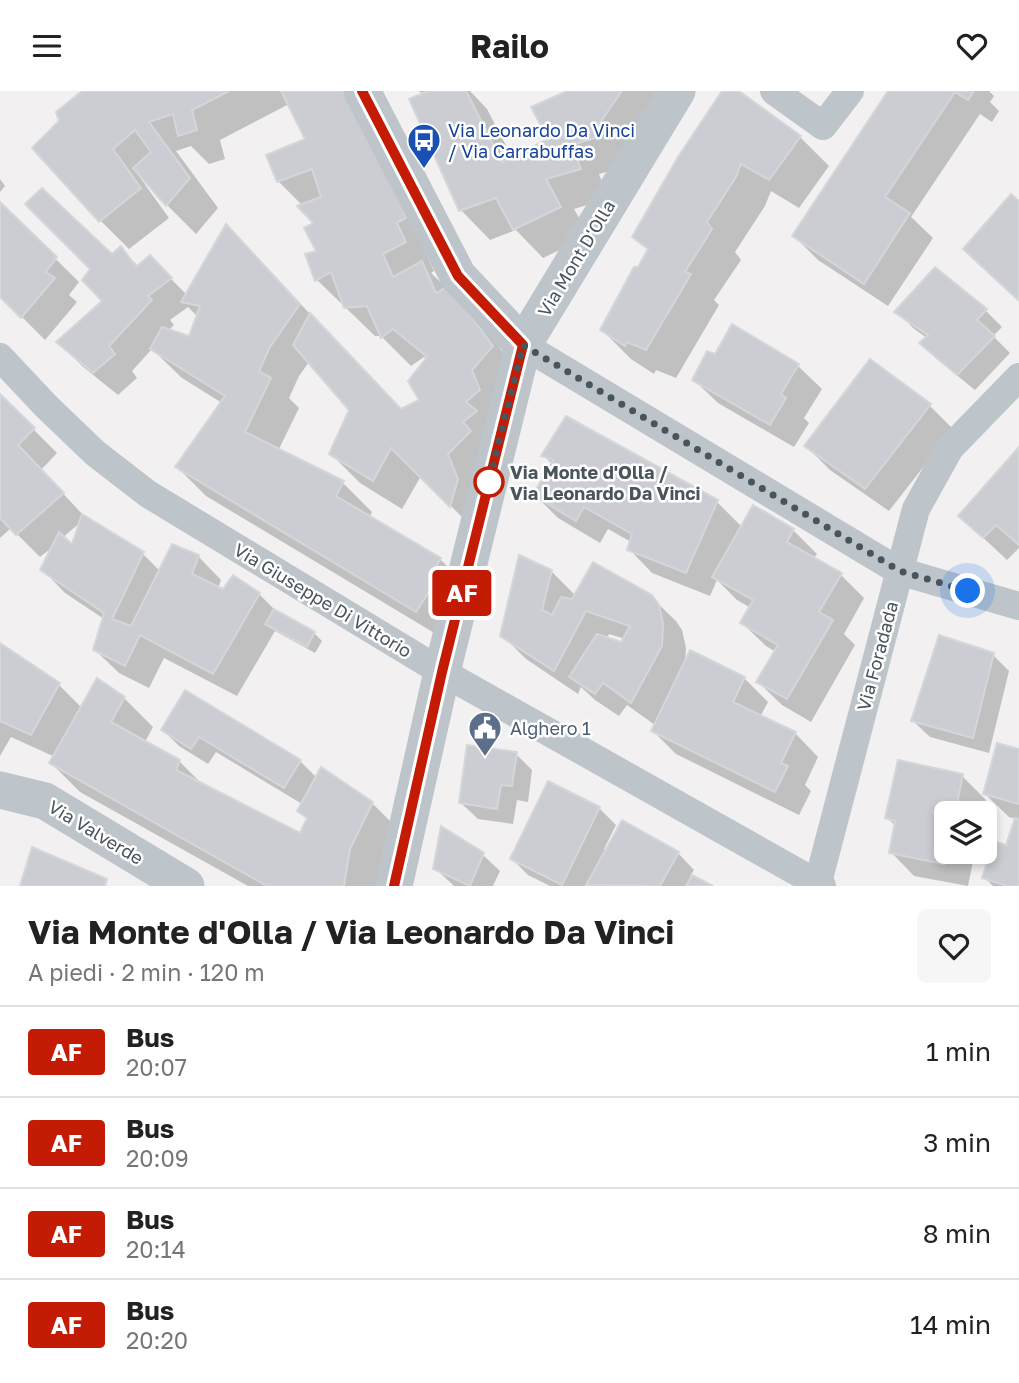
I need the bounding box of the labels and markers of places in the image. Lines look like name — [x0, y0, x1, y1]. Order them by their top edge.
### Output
place label: Via Leonardo Da Vinci / Via Carrabuffas — [448, 119, 635, 162]
bus stop icon: Via Leonardo Da Vinci / Via Carrabuffas — [405, 121, 443, 170]
place label: Via Monte d'Olla / Via Leonardo Da Vinci — [510, 461, 701, 504]
marker: Via Monte d'Olla / Via Leonardo Da Vinci — [474, 467, 504, 497]
public building icon: Alghero 1 — [466, 709, 504, 758]
place label: Alghero 1 — [510, 717, 591, 739]

